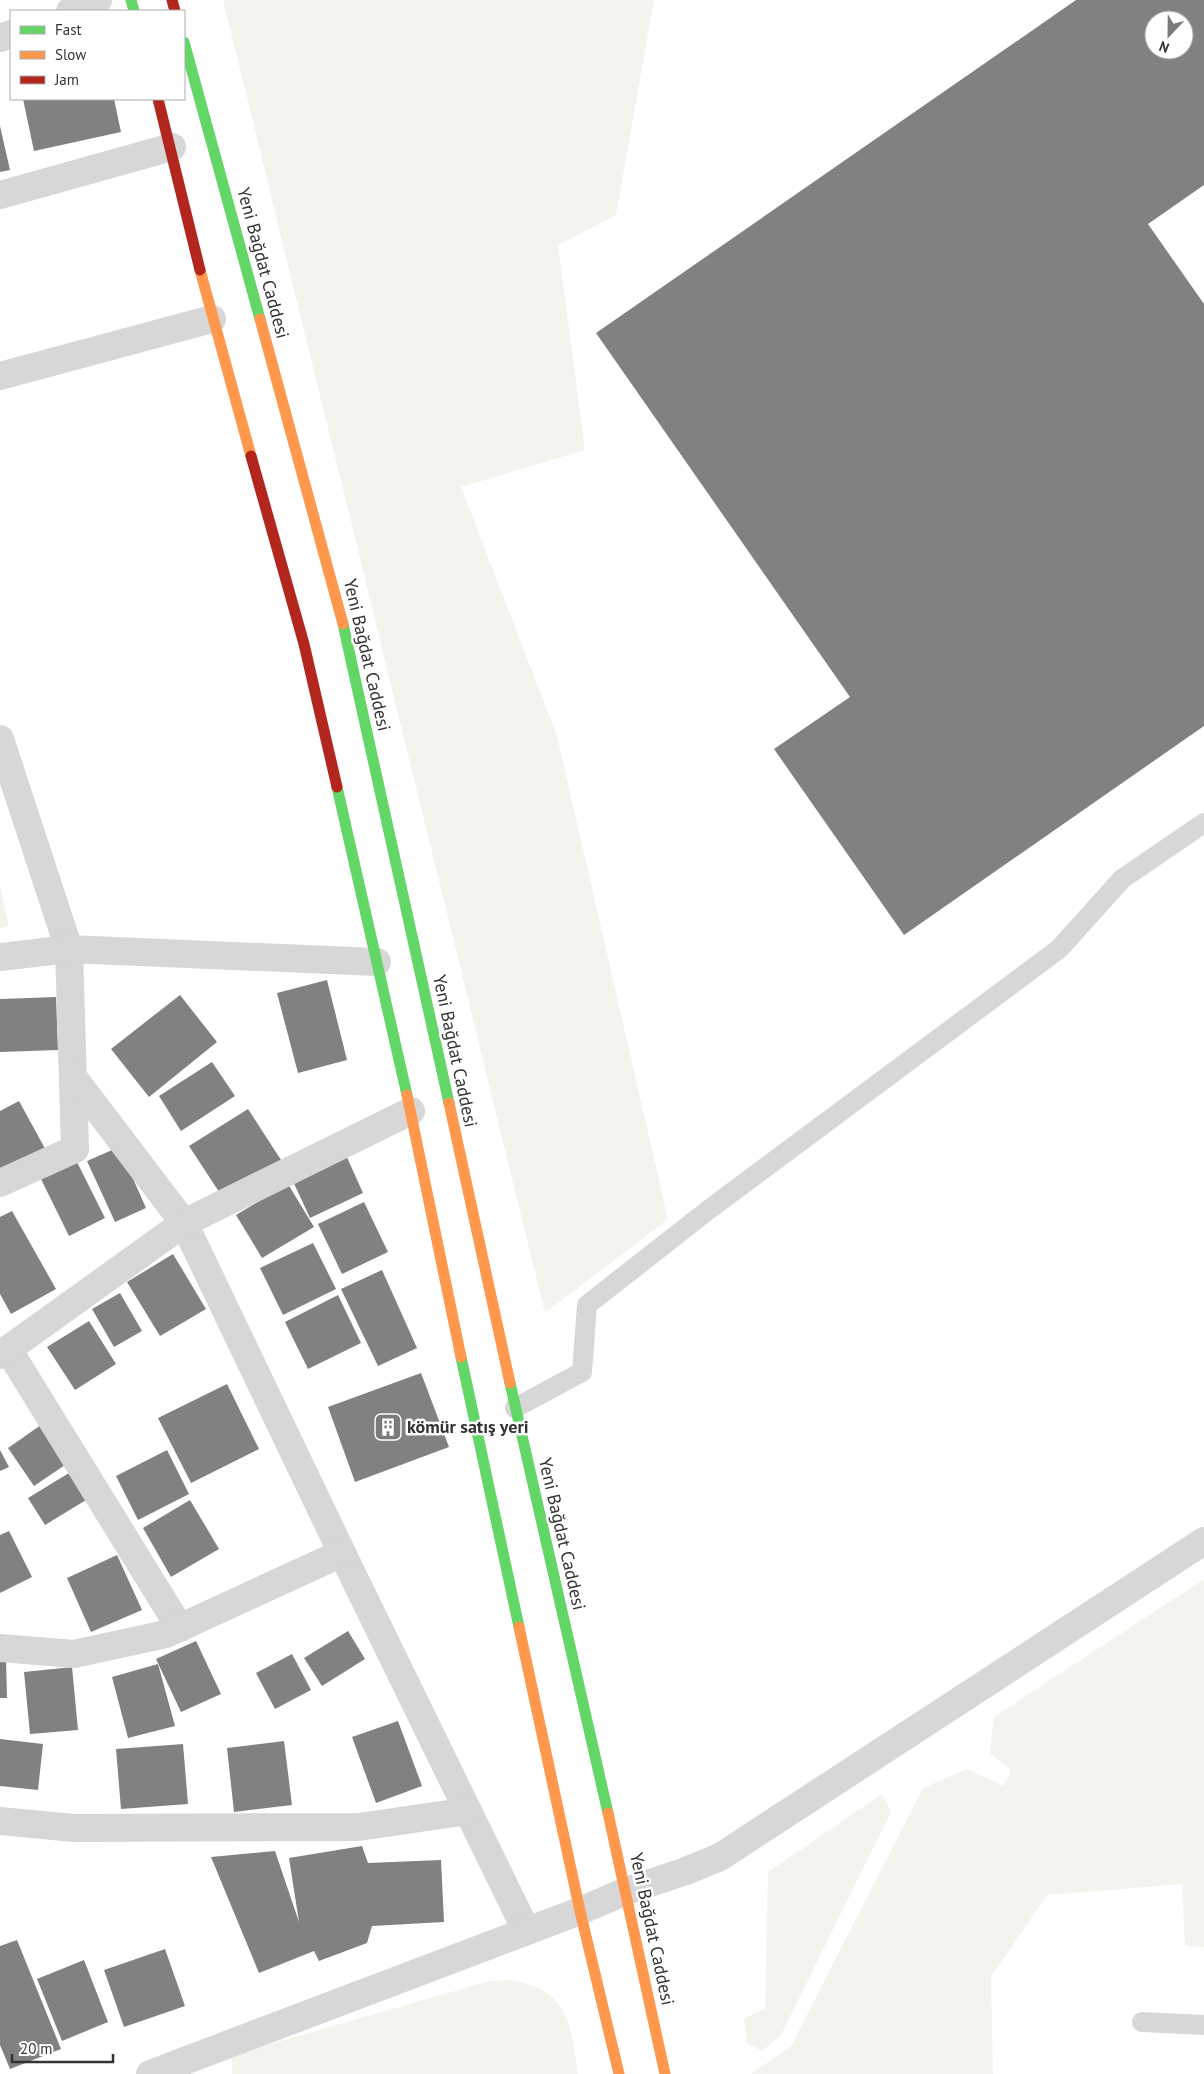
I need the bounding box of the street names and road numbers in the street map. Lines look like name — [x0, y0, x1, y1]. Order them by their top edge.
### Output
street label: Yeni Bağdat Caddesi — [232, 185, 295, 341]
street label: Yeni Bağdat Caddesi — [339, 577, 396, 733]
street label: Yeni Bağdat Caddesi — [428, 972, 483, 1129]
street label: Yeni Bağdat Caddesi — [534, 1456, 591, 1612]
street label: Yeni Bağdat Caddesi — [625, 1850, 680, 2007]

